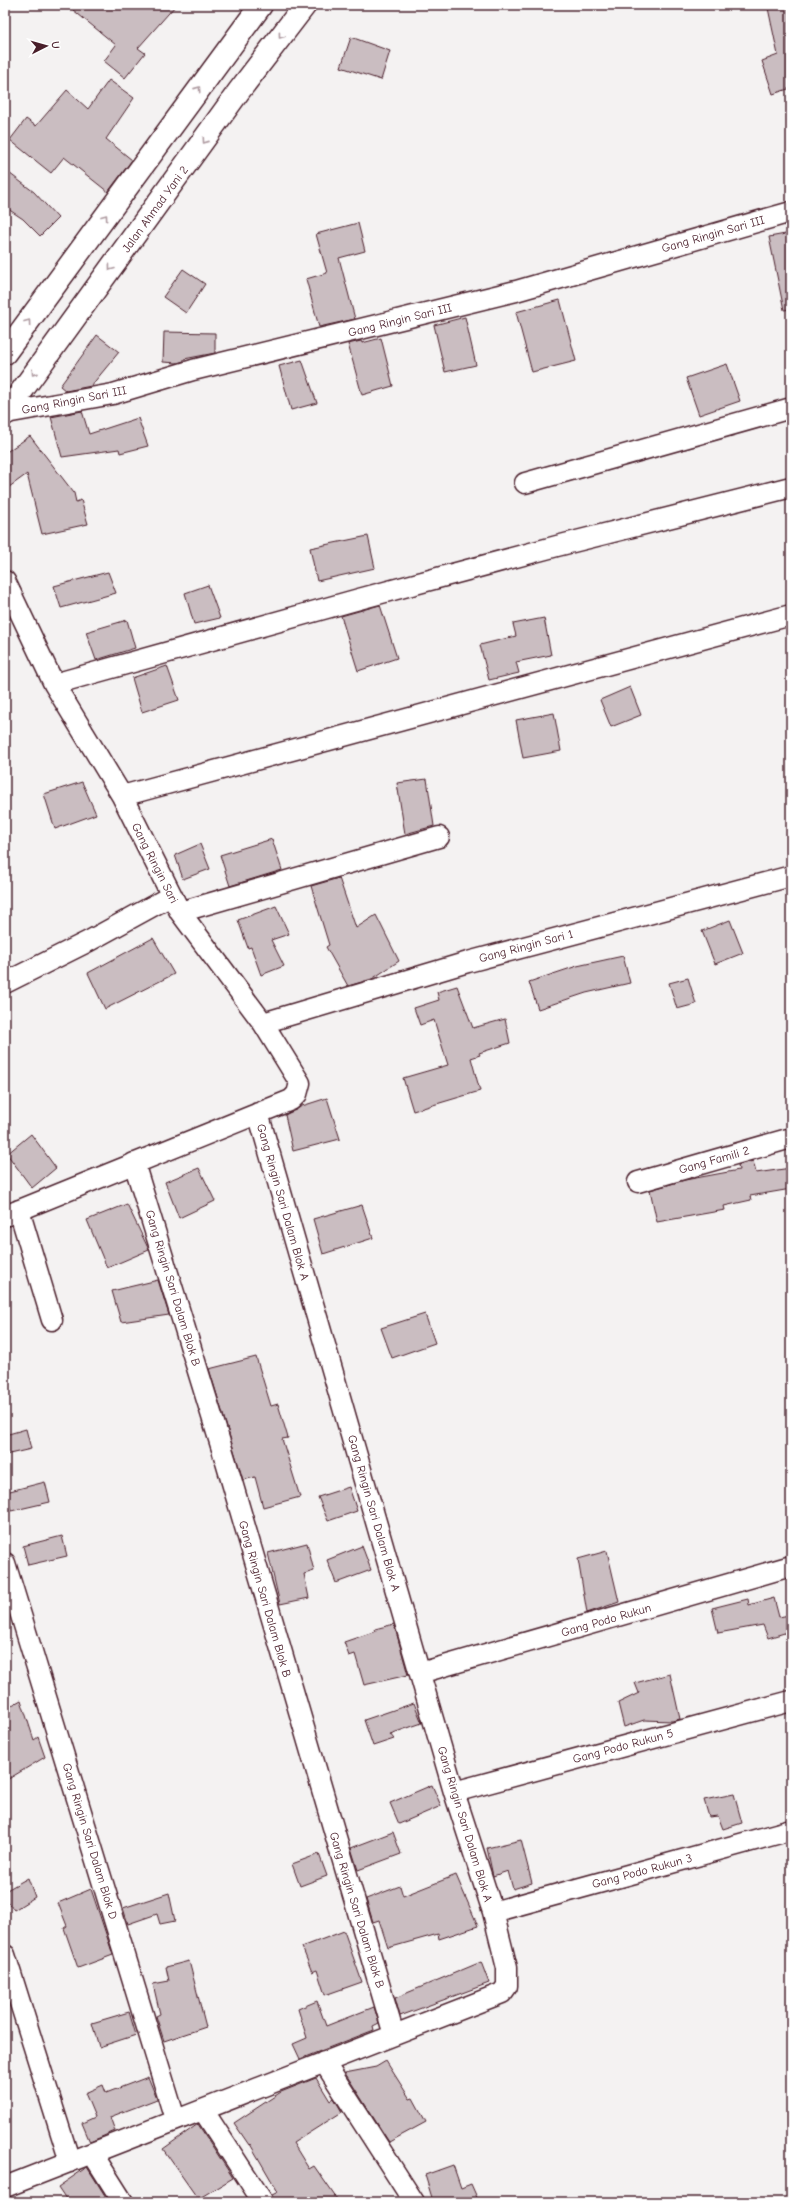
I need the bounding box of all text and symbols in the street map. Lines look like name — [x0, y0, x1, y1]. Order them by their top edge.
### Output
north arrow — [26, 26, 66, 66]
one-way arrow — [279, 32, 286, 39]
text: U — [49, 41, 62, 49]
one-way arrow — [193, 87, 200, 94]
one-way arrow — [202, 137, 210, 144]
street label: Jalan Ahmad Yani 2 — [119, 163, 191, 255]
street label: Gang Ringin Sari III — [660, 213, 766, 255]
one-way arrow — [100, 215, 107, 222]
one-way arrow — [109, 264, 116, 271]
street label: Gang Ringin Sari III — [347, 300, 454, 340]
one-way arrow — [23, 319, 31, 326]
one-way arrow — [32, 369, 39, 376]
street label: Gang Ringin Sari III — [20, 383, 128, 417]
street label: Gang Ringin Sari — [129, 820, 181, 906]
street label: Gang Ringin Sari 1 — [477, 927, 575, 965]
street label: Gang Ringin Sari Dalam Blok A — [254, 1122, 312, 1282]
street label: Gang Famili 2 — [677, 1143, 751, 1177]
street label: Gang Ringin Sari Dalam Blok B — [143, 1208, 203, 1368]
street label: Gang Ringin Sari Dalam Blok A — [345, 1433, 403, 1593]
street label: Gang Ringin Sari Dalam Blok B — [236, 1519, 294, 1679]
street label: Gang Podo Rukun — [559, 1600, 653, 1640]
street label: Gang Podo Rukun 5 — [571, 1726, 675, 1766]
street label: Gang Ringin Sari Dalam Blok A — [435, 1744, 495, 1904]
street label: Gang Ringin Sari Dalam Blok D — [60, 1761, 120, 1921]
street label: Gang Ringin Sari Dalam Blok B — [327, 1830, 387, 1990]
street label: Gang Podo Rukun 3 — [590, 1851, 694, 1891]

